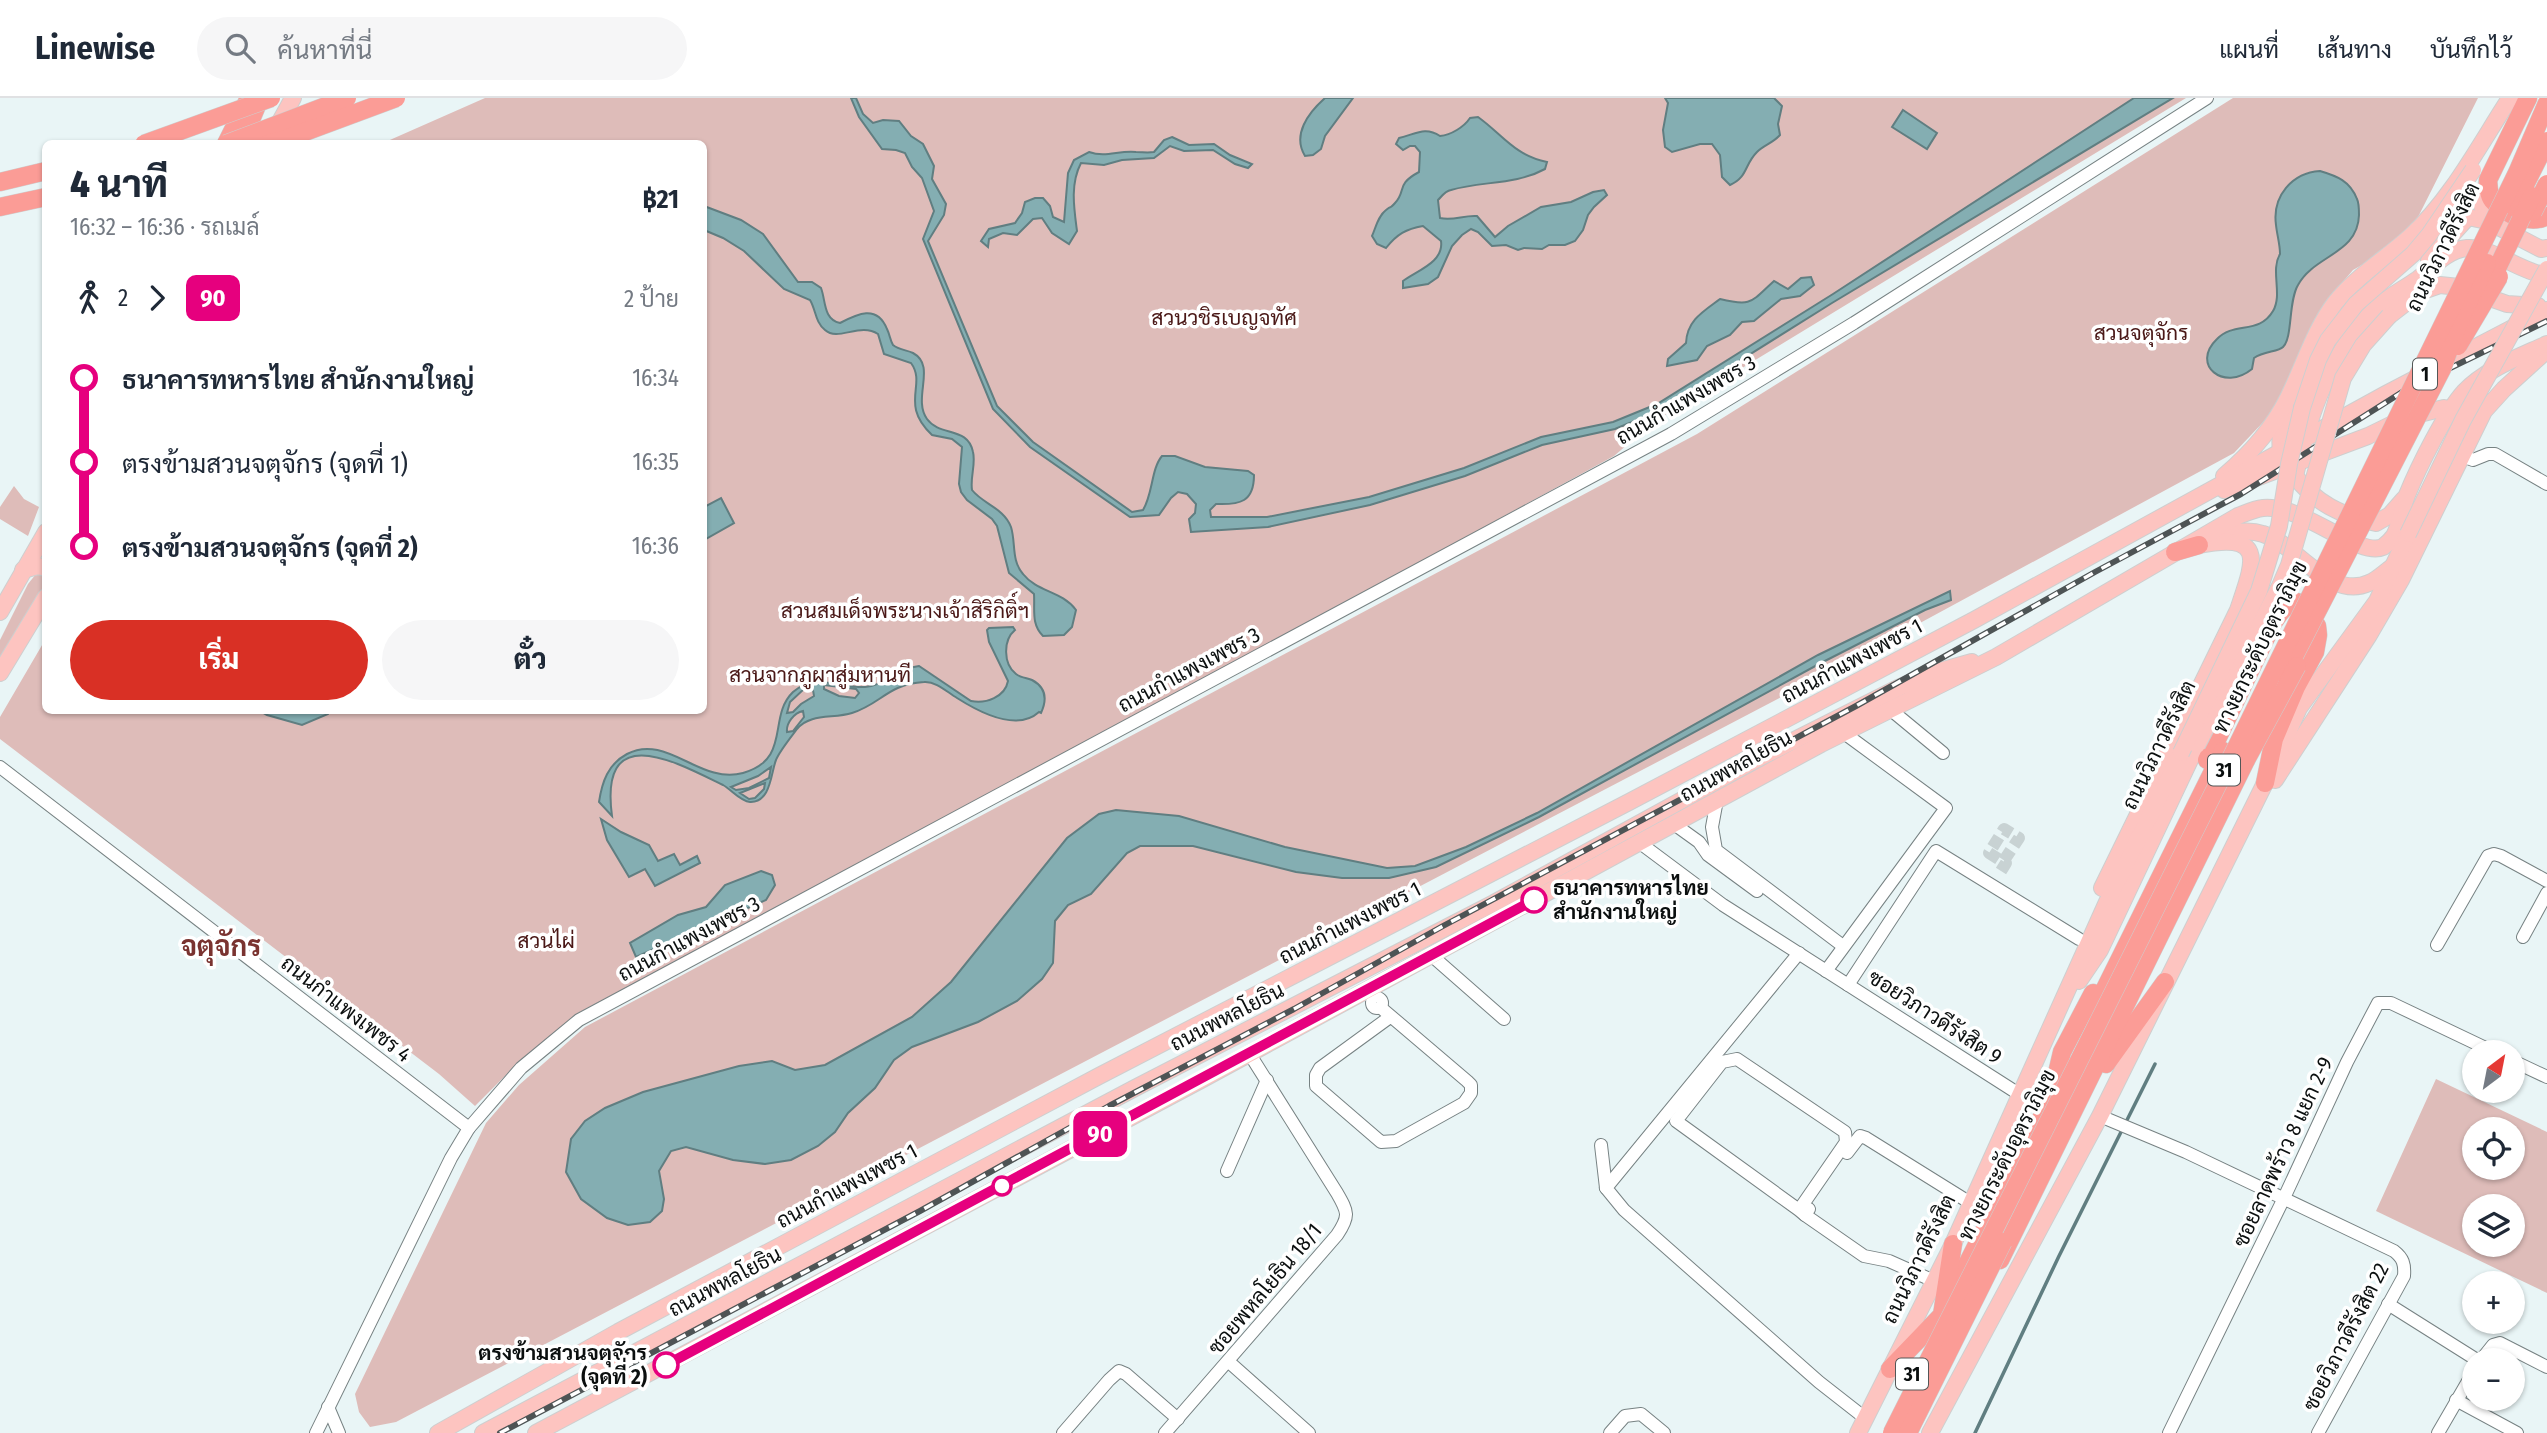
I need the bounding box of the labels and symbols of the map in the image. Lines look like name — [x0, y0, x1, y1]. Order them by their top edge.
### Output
street label: ถนนวิภาวดีรังสิต — [2400, 178, 2486, 316]
park label: สวนวชิรเบญจทัศ — [1151, 305, 1297, 331]
park label: สวนจตุจักร — [2094, 320, 2188, 347]
street label: ถนนกำแพงเพชร 3 — [1612, 349, 1760, 451]
road number: 1 — [2413, 358, 2437, 390]
street label: ทางยกระดับอุตราภิมุข — [2207, 556, 2314, 738]
park label: สวนสมเด็จพระนางเจ้าสิริกิติ์ฯ — [781, 591, 1029, 624]
street label: ถนนกำแพงเพชร 1 — [1777, 613, 1927, 709]
street label: ถนนกำแพงเพชร 3 — [1114, 622, 1264, 718]
park label: สวนจากภูผาสู่มหานที — [729, 662, 911, 690]
street label: ถนนวิภาวดีรังสิต — [2116, 676, 2202, 814]
street label: ถนนพหลโยธิน — [1675, 724, 1797, 808]
road number: 31 — [2208, 754, 2240, 786]
place label: ธนาคารทหารไทย สำนักงานใหญ่ — [1553, 874, 1709, 925]
street label: ถนนกำแพงเพชร 1 — [1275, 876, 1425, 970]
marker: ธนาคารทหารไทย สำนักงานใหญ่ — [1521, 887, 1547, 913]
street label: ถนนกำแพงเพชร 3 — [614, 891, 764, 987]
district label: จตุจักร — [181, 928, 261, 966]
park label: สวนไผ่ — [517, 928, 575, 954]
street label: ถนนกำแพงเพชร 4 — [276, 950, 416, 1068]
street label: ซอยวิภาวดีรังสิต 9 — [1863, 964, 2007, 1070]
street label: ถนนพหลโยธิน — [1166, 977, 1288, 1057]
north arrow — [2462, 1040, 2525, 1102]
street label: ซอยลาดพร้าว 8 แยก 2-9 — [2228, 1053, 2338, 1251]
street label: ทางยกระดับอุตราภิมุข — [1953, 1065, 2062, 1245]
line badge: 90 — [1068, 1111, 1132, 1157]
street label: ถนนกำแพงเพชร 1 — [772, 1138, 922, 1234]
unlabelled marker — [992, 1176, 1012, 1196]
street label: ถนนวิภาวดีรังสิต — [1876, 1190, 1962, 1328]
street label: ซอยพหลโยธิน 18/1 — [1203, 1218, 1327, 1360]
street label: ถนนพหลโยธิน — [664, 1241, 786, 1323]
street label: ซอยวิภาวดีรังสิต 22 — [2298, 1259, 2394, 1415]
place label: ตรงข้ามสวนจตุจักร (จุดที่ 2) — [478, 1340, 647, 1392]
marker: ตรงข้ามสวนจตุจักร (จุดที่ 2) — [653, 1352, 679, 1378]
road number: 31 — [1896, 1358, 1928, 1390]

